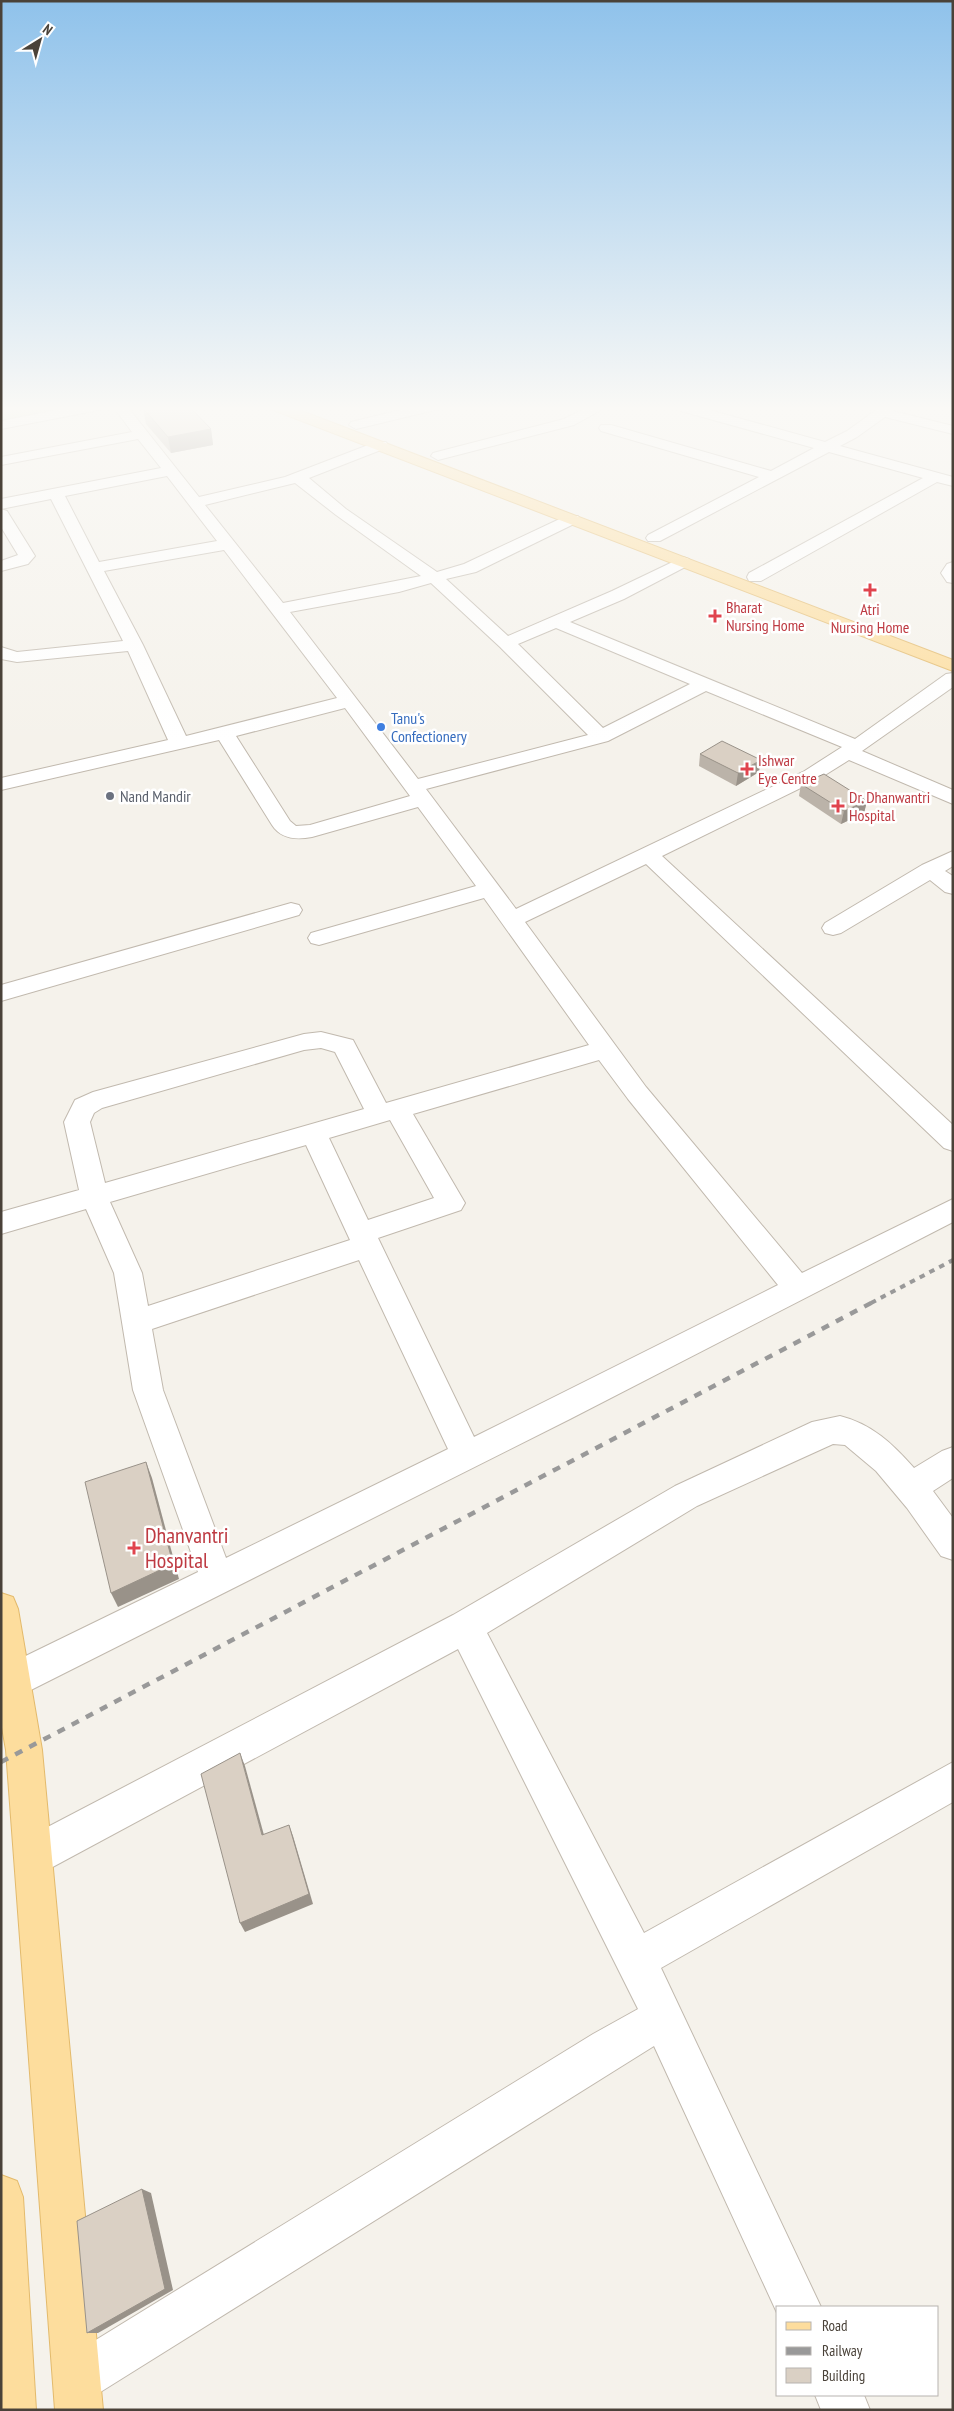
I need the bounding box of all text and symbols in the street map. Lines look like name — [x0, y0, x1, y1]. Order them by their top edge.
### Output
north arrow — [15, 15, 65, 65]
text: N — [39, 20, 56, 39]
marker: Atri Nursing Home — [863, 583, 877, 597]
place label: Bharat Nursing Home — [726, 597, 805, 635]
place label: Atri Nursing Home — [831, 599, 909, 637]
marker: Bharat Nursing Home — [708, 609, 722, 623]
place label: Tanu's Confectionery — [391, 708, 467, 746]
marker: Tanu's Confectionery — [375, 721, 387, 733]
place label: Ishwar Eye Centre — [758, 750, 817, 788]
marker: Ishwar Eye Centre — [740, 762, 754, 776]
place label: Nand Mandir — [120, 786, 191, 806]
place label: Dr. Dhanwantri Hospital — [849, 787, 930, 825]
marker: Nand Mandir — [104, 790, 116, 802]
marker: Dr. Dhanwantri Hospital — [831, 799, 845, 813]
place label: Dhanvantri Hospital — [145, 1521, 229, 1574]
marker: Dhanvantri Hospital — [127, 1541, 141, 1555]
legend — [776, 2306, 939, 2396]
text: Road — [822, 2316, 848, 2335]
text: Railway — [822, 2341, 863, 2360]
text: Building — [822, 2366, 865, 2385]

